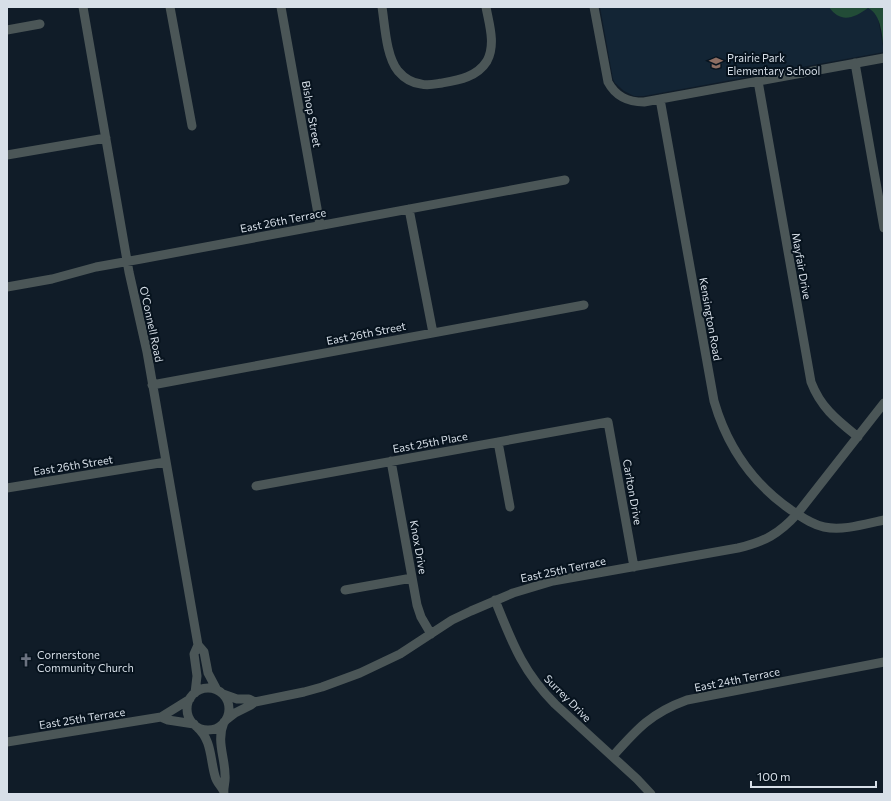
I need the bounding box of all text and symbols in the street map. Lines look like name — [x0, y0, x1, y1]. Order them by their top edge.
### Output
place label: Prairie Park Elementary School — [727, 51, 820, 77]
school or university icon: Prairie Park Elementary School — [708, 55, 724, 71]
street label: Bishop Street — [300, 80, 324, 149]
street label: East 26th Terrace — [239, 205, 327, 235]
street label: Mayfair Drive — [790, 232, 814, 301]
street label: Kensington Road — [697, 276, 725, 362]
street label: O'Connell Road — [138, 285, 166, 363]
street label: East 26th Street — [325, 319, 407, 347]
street label: East 25th Place — [391, 429, 469, 455]
street label: East 26th Street — [32, 452, 114, 478]
street label: Carlton Drive — [621, 458, 645, 526]
street label: Knox Drive — [408, 519, 430, 575]
street label: East 25th Terrace — [519, 554, 607, 584]
place label: Cornerstone Community Church — [37, 648, 134, 674]
church icon: Cornerstone Community Church — [18, 652, 34, 668]
street label: East 24th Terrace — [693, 664, 781, 694]
street label: Surrey Drive — [542, 672, 594, 724]
street label: East 25th Terrace — [38, 705, 126, 731]
scale bar — [751, 763, 876, 789]
text: 100 m — [757, 769, 791, 783]

